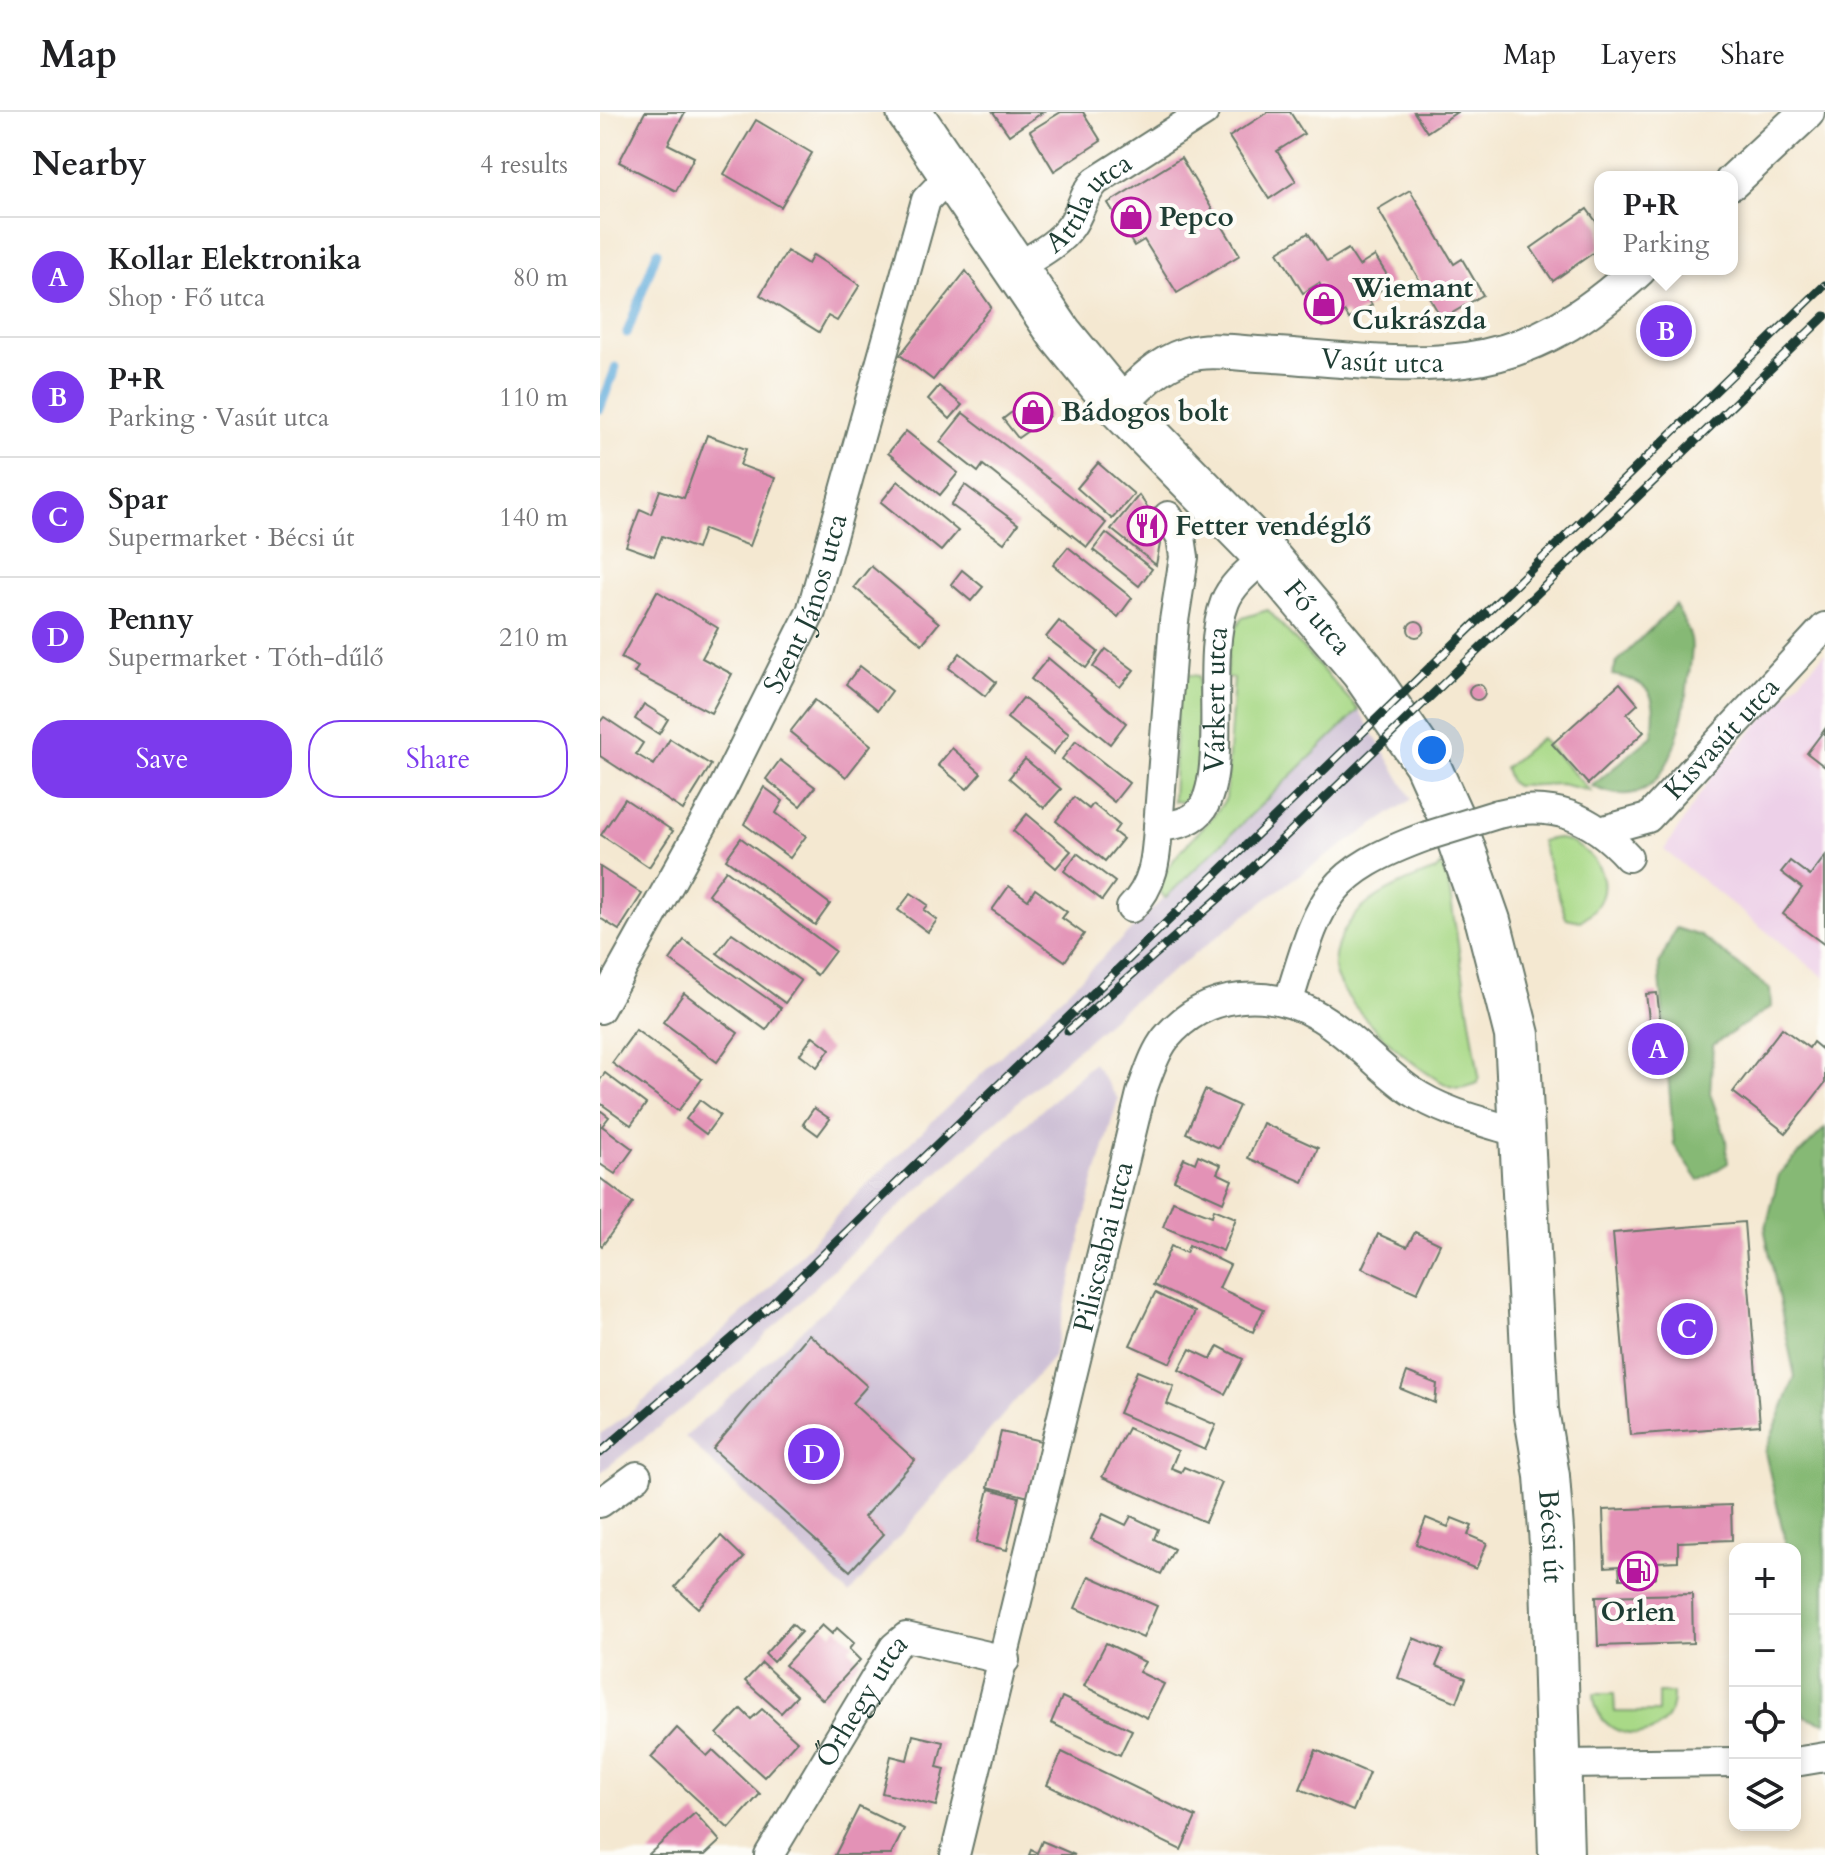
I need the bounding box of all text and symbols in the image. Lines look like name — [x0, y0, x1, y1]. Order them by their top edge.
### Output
text: Map — [40, 29, 117, 81]
text: Map — [1503, 36, 1556, 74]
text: Layers — [1600, 36, 1677, 74]
text: Share — [1721, 36, 1785, 74]
text: Nearby — [32, 141, 147, 187]
street label: Attila utca — [1037, 144, 1139, 262]
text: 4 results — [480, 147, 568, 182]
popup — [1594, 171, 1738, 275]
text: P+R — [1623, 185, 1679, 226]
shop icon: Pepco — [1110, 196, 1152, 238]
place label: Pepco — [1159, 198, 1234, 236]
text: Parking — [1623, 226, 1709, 261]
text: Kollar Elektronika — [108, 239, 361, 280]
text: A — [48, 260, 68, 295]
text: 80 m — [512, 260, 568, 295]
place label: Wiemant Cukrászda — [1351, 269, 1487, 339]
text: Shop · Fő utca — [108, 280, 265, 315]
shop icon: Wiemant Cukrászda — [1303, 283, 1345, 325]
pin: B — [1640, 301, 1692, 361]
street label: Vasút utca — [1319, 339, 1445, 382]
text: P+R — [108, 359, 165, 400]
text: B — [49, 380, 67, 415]
text: 110 m — [499, 380, 568, 415]
shop icon: Bádogos bolt — [1012, 391, 1054, 433]
place label: Bádogos bolt — [1061, 393, 1229, 431]
text: Parking · Vasút utca — [108, 400, 329, 435]
text: Spar — [108, 479, 168, 520]
text: C — [48, 500, 68, 535]
text: 140 m — [499, 500, 568, 535]
restaurant icon: Fetter vendéglő — [1126, 505, 1168, 547]
place label: Fetter vendéglő — [1175, 507, 1371, 545]
street label: Szent János utca — [754, 509, 857, 700]
text: Supermarket · Bécsi út — [108, 520, 354, 555]
street label: Fő utca — [1275, 572, 1361, 663]
text: Penny — [108, 599, 194, 640]
text: D — [47, 620, 69, 655]
text: 210 m — [499, 620, 568, 655]
street label: Várkert utca — [1195, 624, 1237, 774]
text: Supermarket · Tóth-dűlő — [108, 640, 384, 675]
street label: Kisvasút utca — [1655, 669, 1788, 808]
button: Save — [32, 720, 292, 798]
button: Share — [308, 720, 568, 798]
your location — [1412, 730, 1452, 770]
pin: A — [1632, 1019, 1684, 1079]
street label: Piliscsabai utca — [1064, 1157, 1143, 1336]
pin: C — [1661, 1299, 1713, 1359]
pin: D — [788, 1424, 840, 1484]
street label: Bécsi út — [1529, 1488, 1572, 1584]
map controls — [1729, 1543, 1801, 1831]
button: + — [1729, 1543, 1801, 1615]
fuel station icon: Orlen — [1617, 1550, 1659, 1592]
place label: Orlen — [1601, 1593, 1675, 1631]
button: − — [1729, 1615, 1801, 1687]
street label: Őrhegy utca — [807, 1625, 916, 1775]
button: locate — [1729, 1687, 1801, 1759]
button: layers — [1729, 1759, 1801, 1831]

